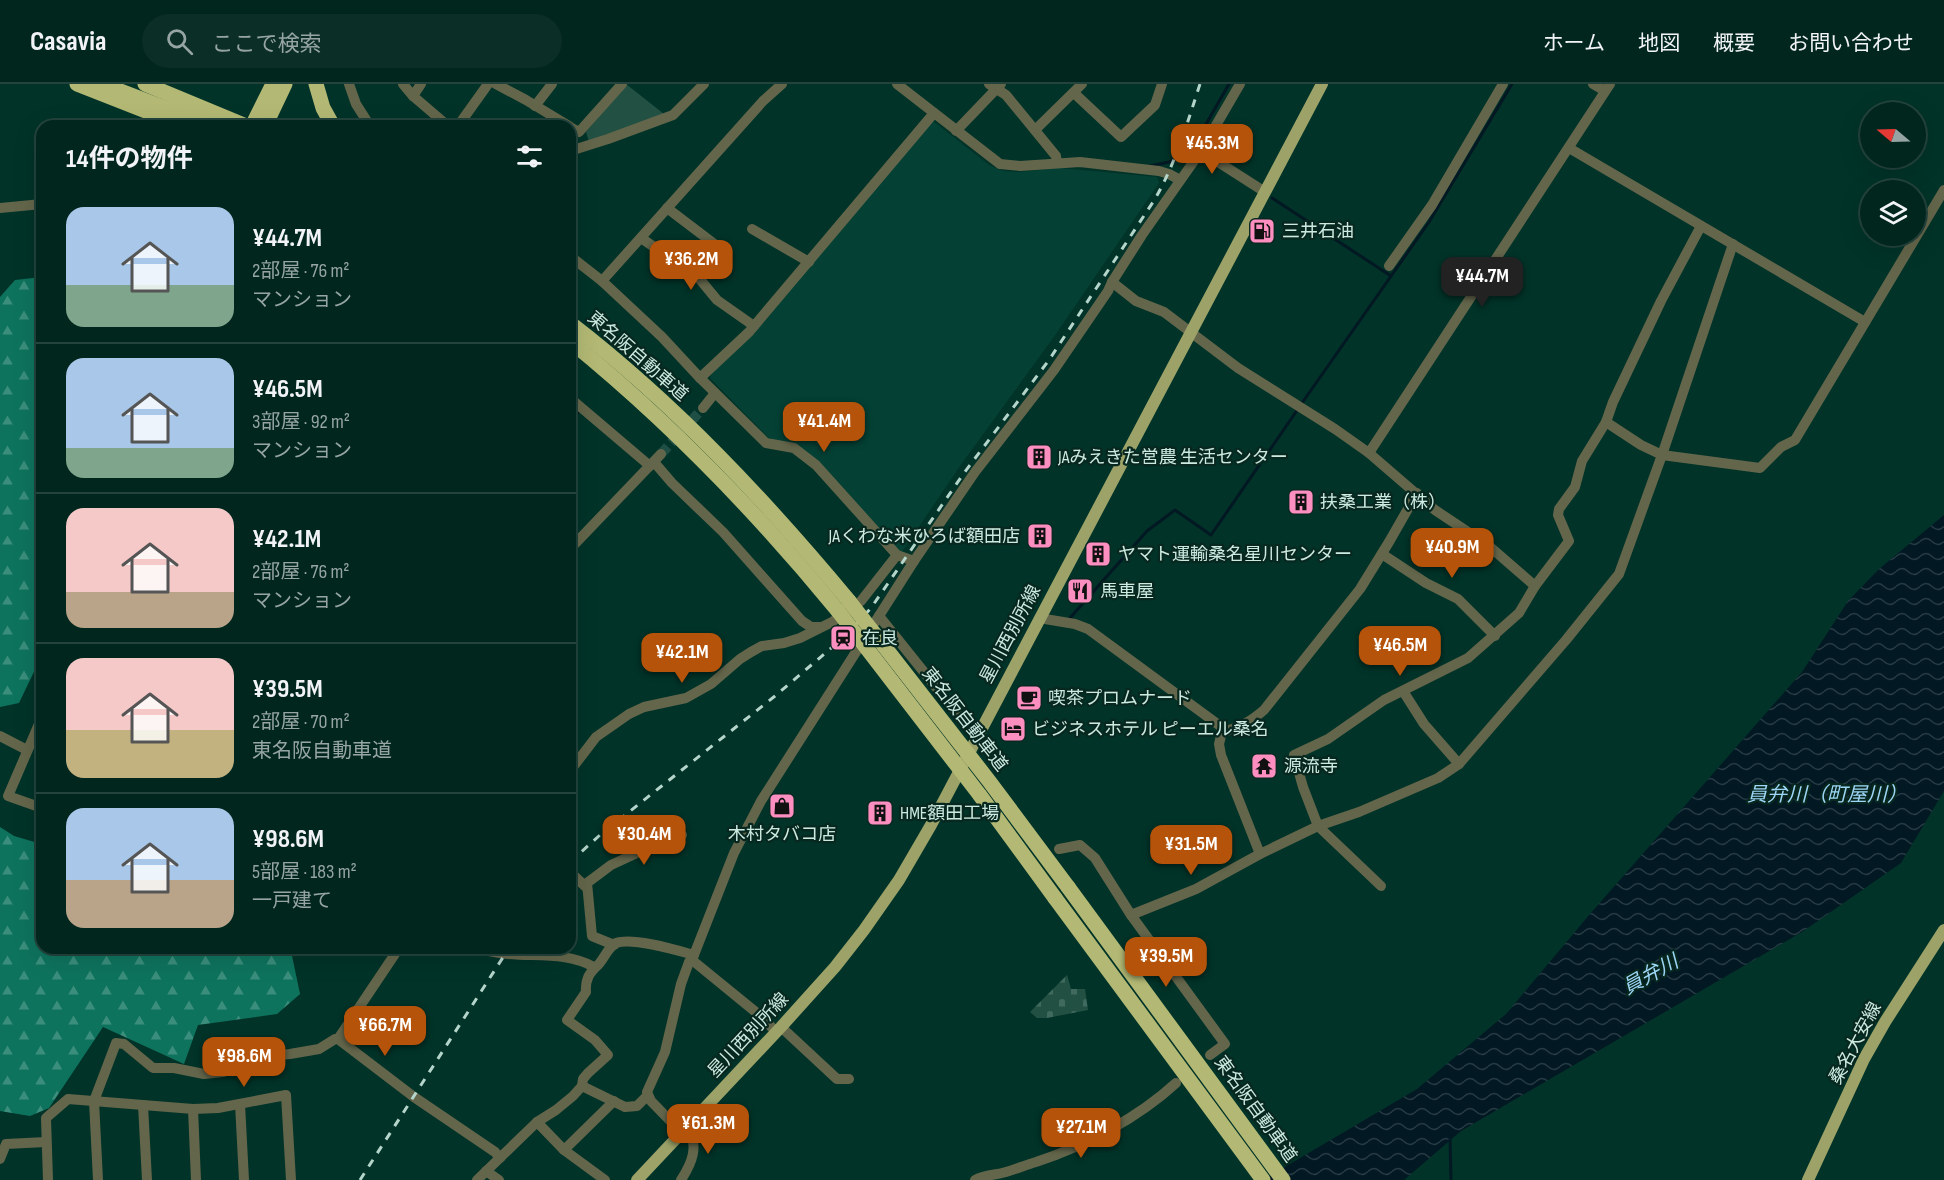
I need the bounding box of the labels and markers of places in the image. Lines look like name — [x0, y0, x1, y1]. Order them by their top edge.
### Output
pin: ¥45.3M — [1163, 124, 1261, 175]
fuel station icon: 三井石油 — [1247, 216, 1277, 246]
place label: 三井石油 — [1282, 221, 1354, 242]
pin: ¥36.2M — [642, 240, 740, 291]
pin: ¥44.7M — [1433, 257, 1531, 308]
pin: ¥41.4M — [775, 402, 873, 453]
building icon: JAみえきた営農 生活センター — [1024, 442, 1054, 472]
place label: JAみえきた営農 生活センター — [1057, 447, 1288, 468]
building icon: 扶桑工業（株） — [1286, 487, 1316, 517]
place label: 扶桑工業（株） — [1320, 492, 1446, 513]
building icon: JAくわな米ひろば額田店 — [1025, 521, 1055, 551]
place label: JAくわな米ひろば額田店 — [828, 526, 1020, 547]
pin: ¥40.9M — [1403, 528, 1501, 579]
building icon: ヤマト運輸桑名星川センター — [1083, 539, 1113, 569]
place label: ヤマト運輸桑名星川センター — [1118, 544, 1352, 565]
restaurant icon: 馬車屋 — [1065, 576, 1095, 606]
place label: 馬車屋 — [1100, 581, 1154, 602]
station icon: 在良 — [828, 623, 858, 653]
pin: ¥46.5M — [1351, 626, 1449, 677]
place label: 在良 — [862, 628, 898, 649]
pin: ¥42.1M — [633, 633, 731, 684]
cafe icon: 喫茶プロムナード — [1014, 683, 1044, 713]
place label: 喫茶プロムナード — [1048, 688, 1192, 709]
hotel icon: ビジネスホテル ピーエル桑名 — [998, 714, 1028, 744]
place label: ビジネスホテル ピーエル桑名 — [1032, 719, 1269, 740]
temple icon: 源流寺 — [1249, 751, 1279, 781]
place label: 源流寺 — [1284, 756, 1338, 777]
shop icon: 木村タバコ店 — [767, 791, 797, 821]
building icon: HME額田工場 — [865, 798, 895, 828]
place label: HME額田工場 — [900, 803, 999, 824]
pin: ¥30.4M — [595, 815, 693, 866]
place label: 木村タバコ店 — [728, 824, 836, 845]
pin: ¥31.5M — [1142, 825, 1240, 876]
pin: ¥39.5M — [1117, 937, 1215, 988]
pin: ¥66.7M — [336, 1006, 434, 1057]
pin: ¥98.6M — [195, 1037, 293, 1088]
pin: ¥61.3M — [659, 1104, 757, 1155]
pin: ¥27.1M — [1032, 1108, 1130, 1159]

